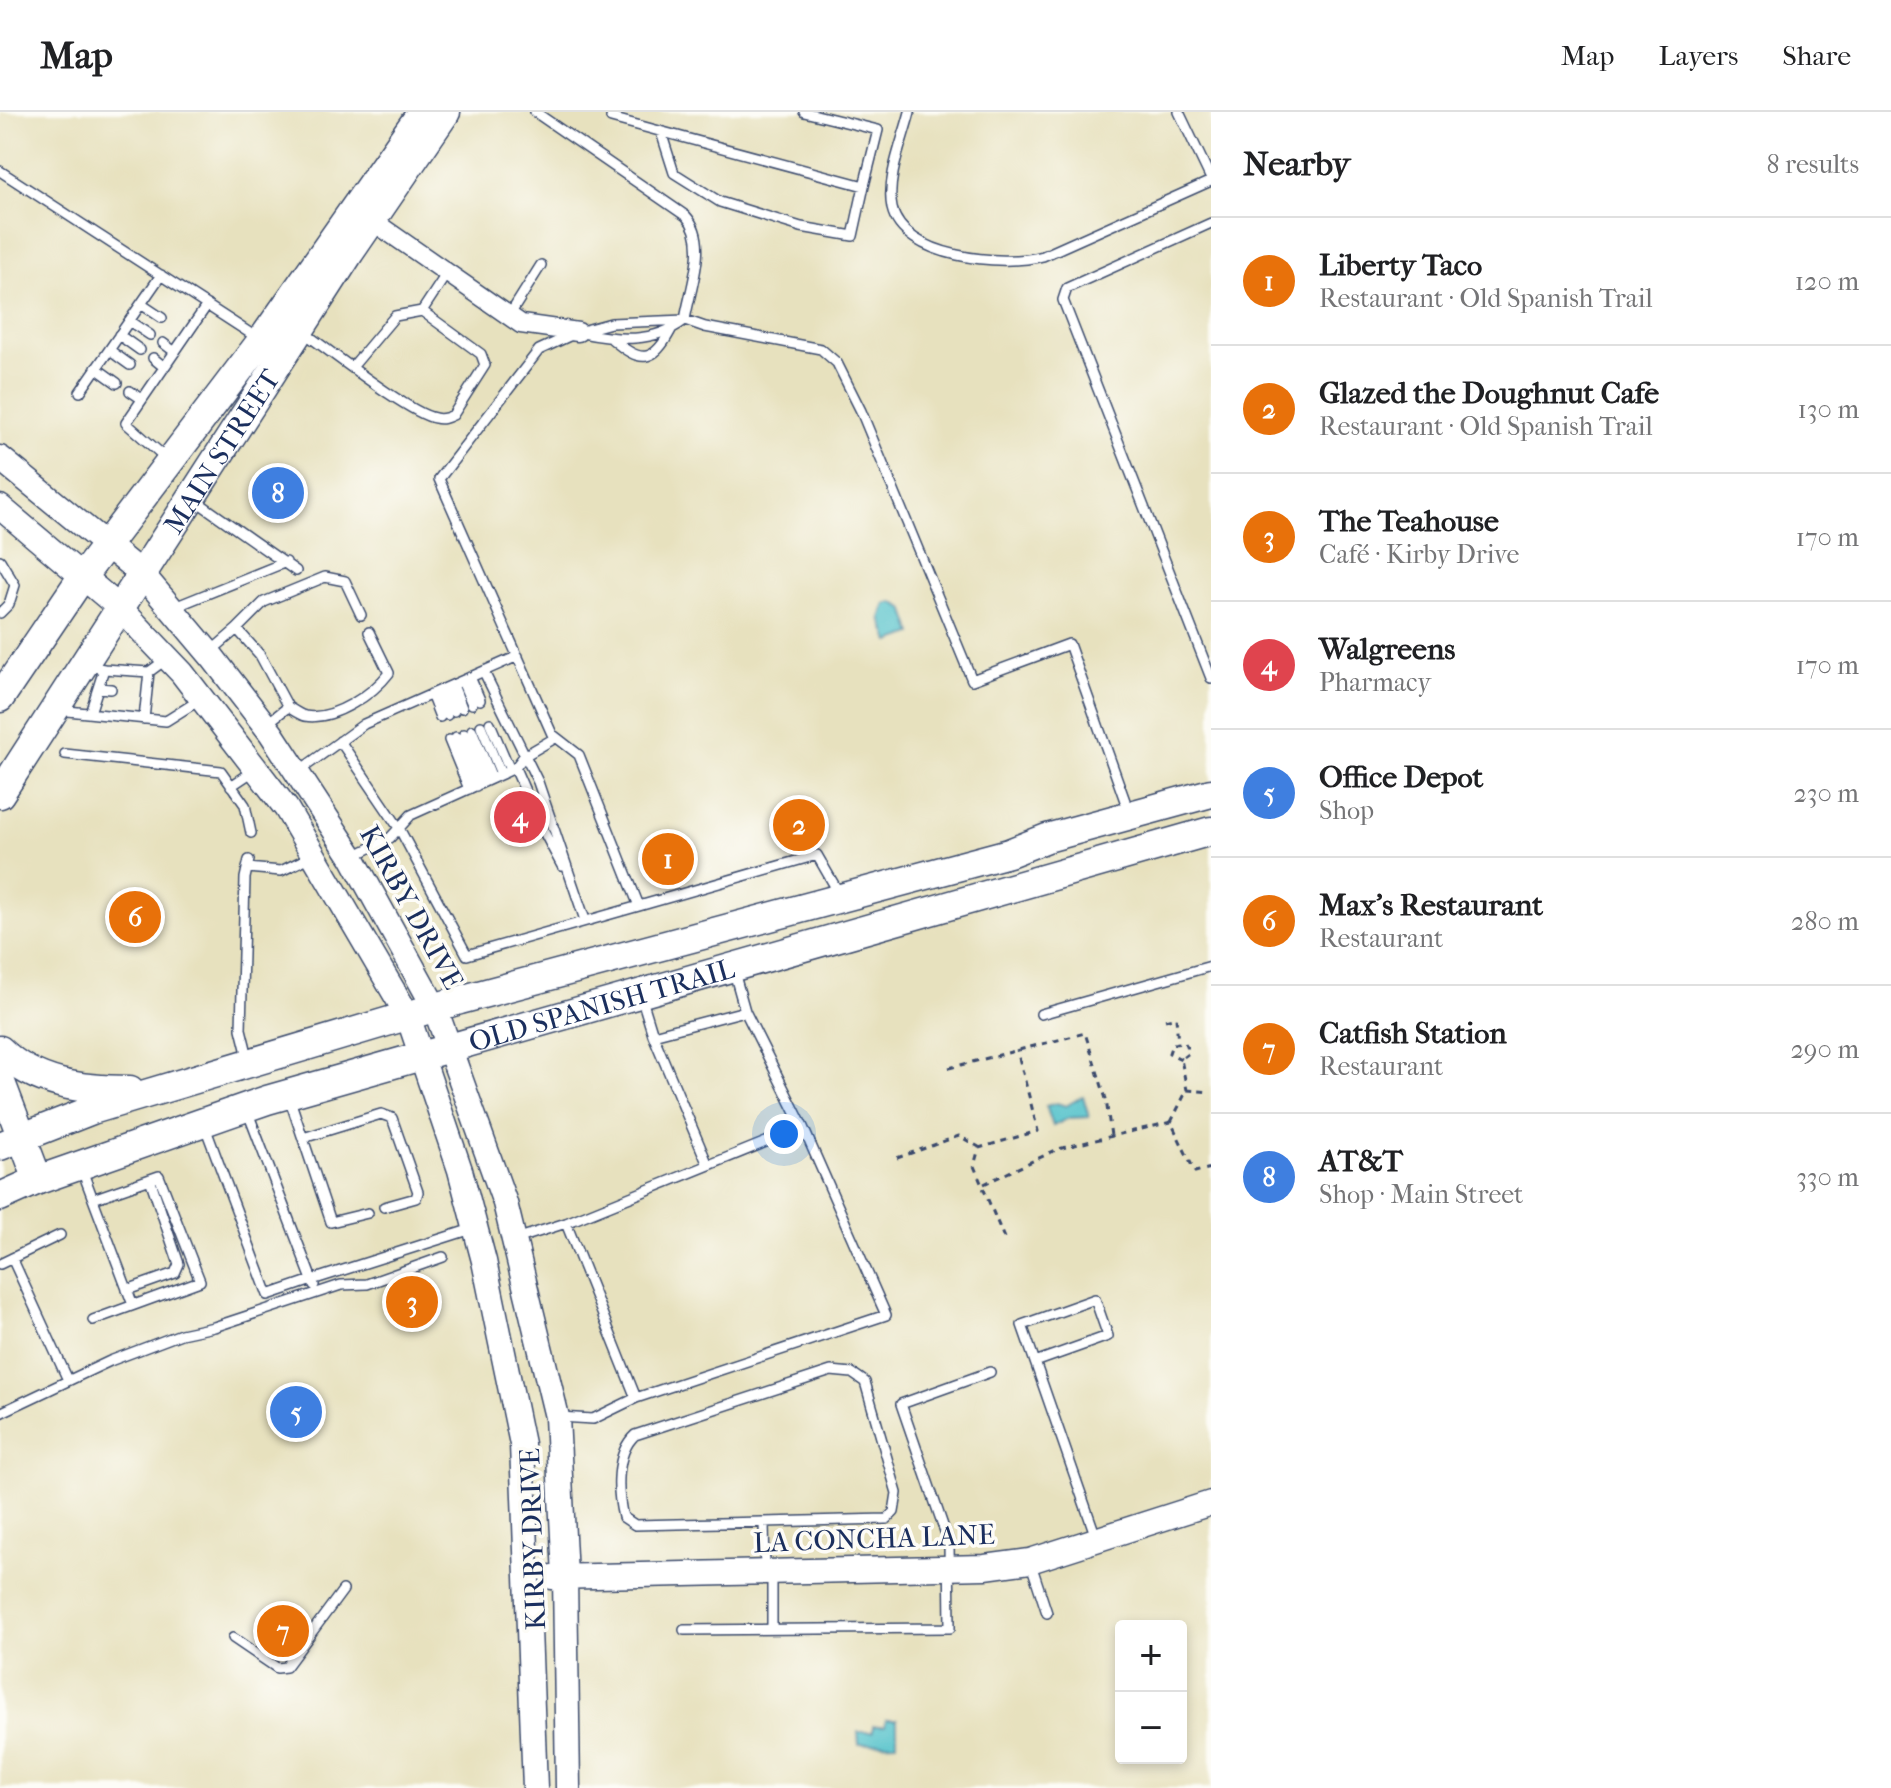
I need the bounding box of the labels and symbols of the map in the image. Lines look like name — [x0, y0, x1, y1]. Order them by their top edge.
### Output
street label: MAIN STREET — [157, 362, 287, 540]
pin: 8 — [252, 463, 304, 523]
pin: 4 — [494, 787, 546, 847]
pin: 2 — [773, 795, 825, 855]
street label: KIRBY DRIVE — [353, 820, 470, 995]
pin: 1 — [642, 829, 694, 889]
pin: 6 — [109, 887, 161, 947]
street label: OLD SPANISH TRAIL — [465, 952, 738, 1059]
your location — [764, 1114, 804, 1154]
pin: 3 — [386, 1272, 438, 1332]
pin: 5 — [270, 1382, 322, 1442]
street label: KIRBY DRIVE — [513, 1447, 552, 1631]
street label: LA CONCHA LANE — [752, 1518, 996, 1559]
pin: 7 — [257, 1601, 309, 1661]

